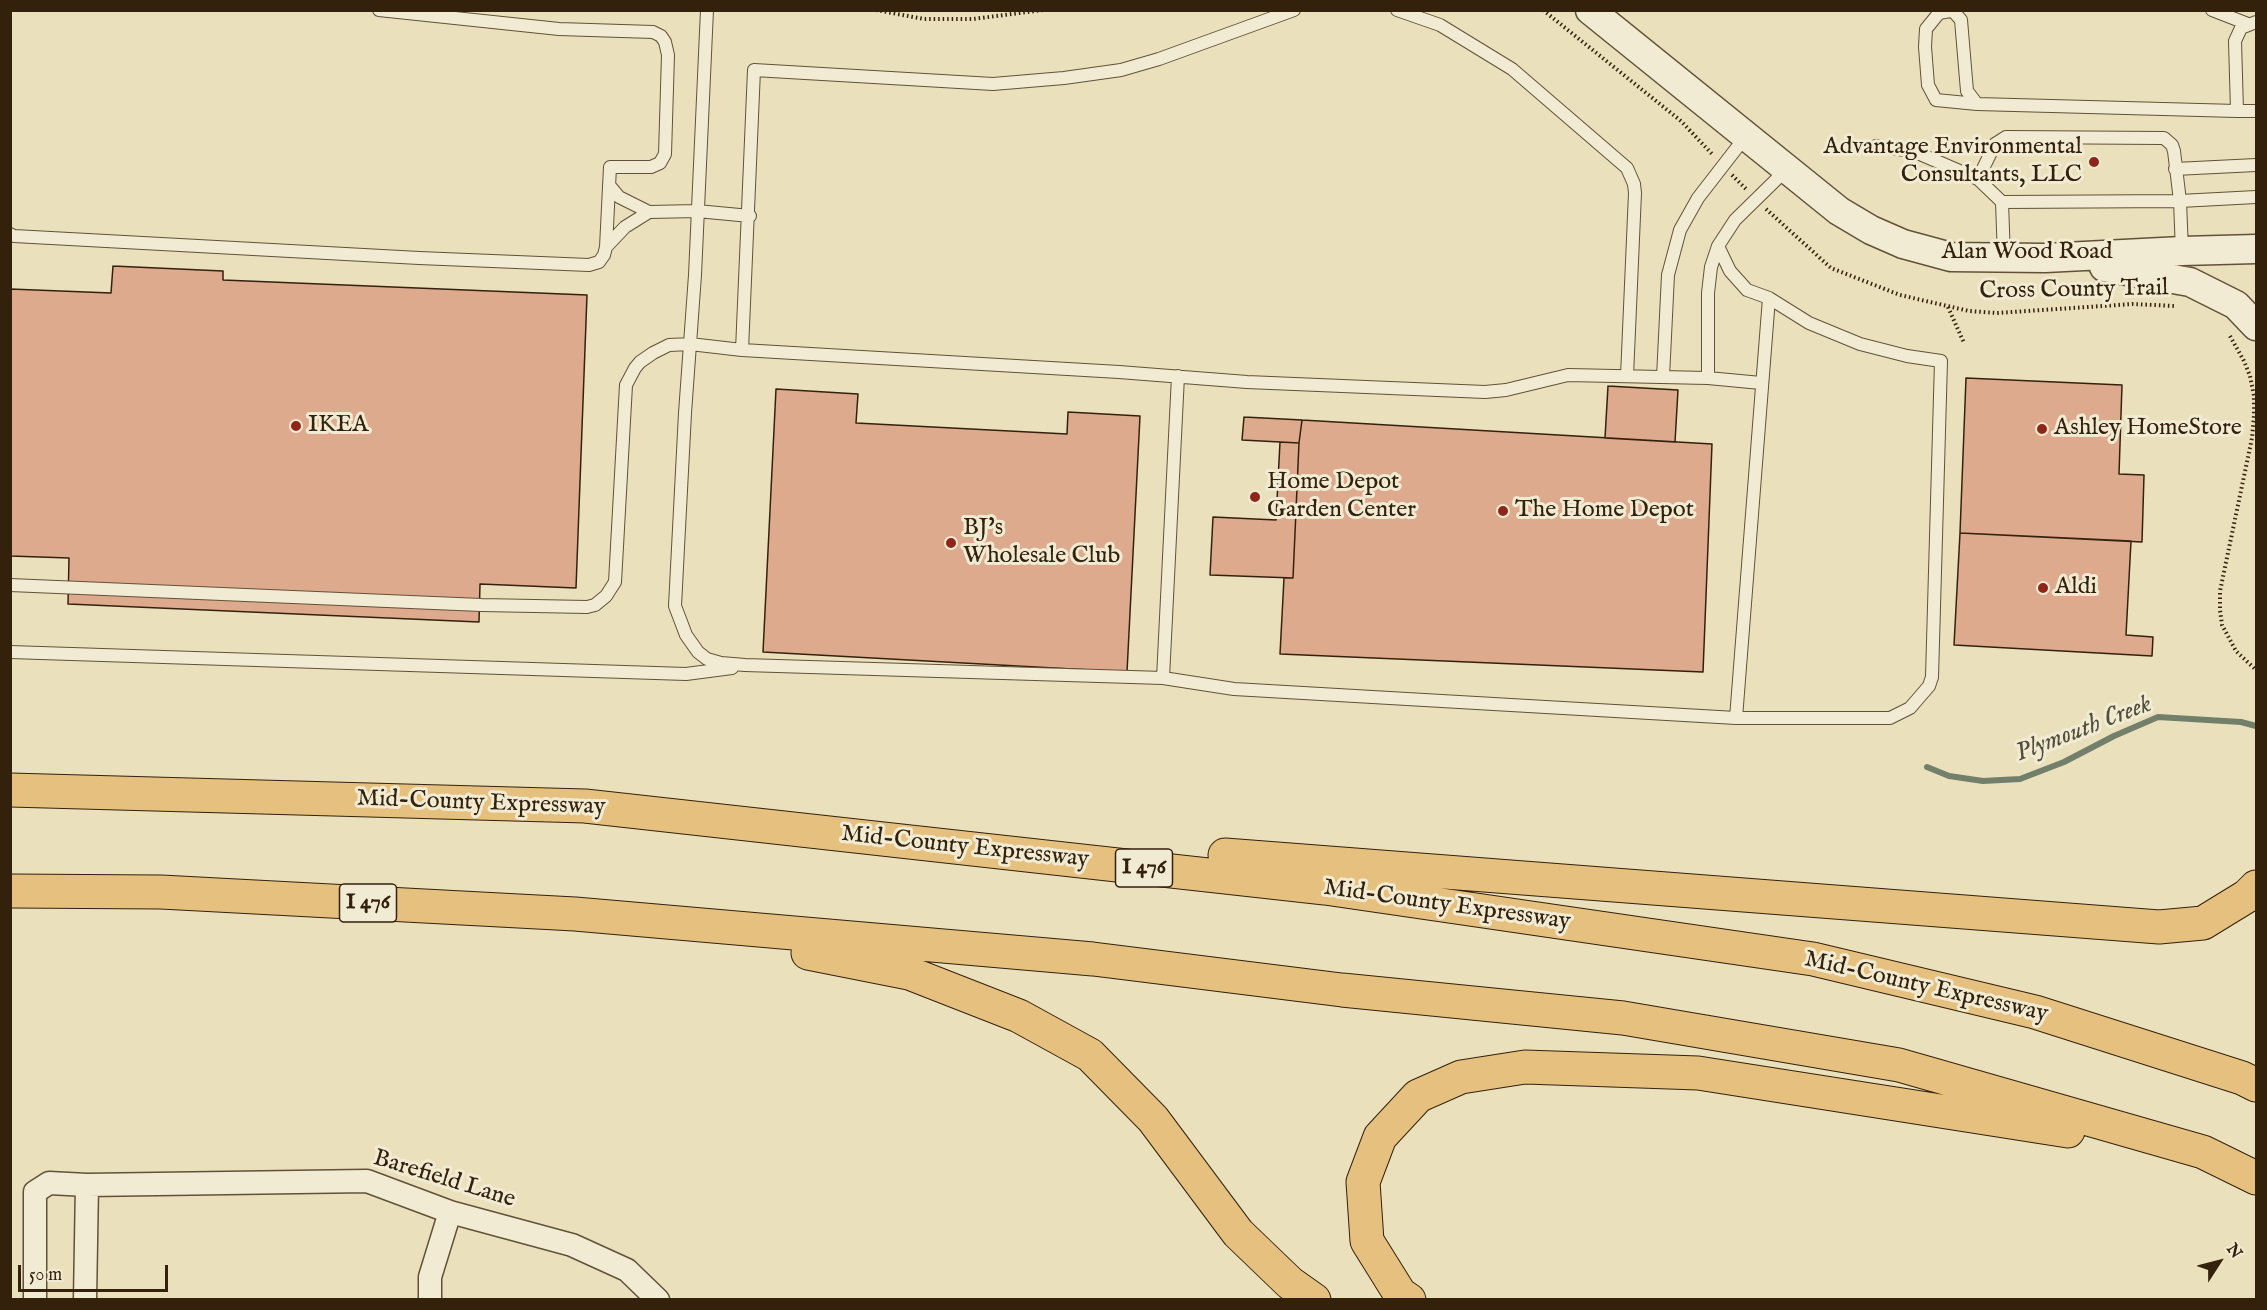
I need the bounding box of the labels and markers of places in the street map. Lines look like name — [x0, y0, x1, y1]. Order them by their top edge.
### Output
place label: Advantage Environmental Consultants, LLC — [1824, 134, 2082, 190]
marker: Advantage Environmental Consultants, LLC — [2087, 155, 2101, 169]
place label: IKEA — [308, 412, 369, 440]
place label: Ashley HomeStore — [2054, 415, 2242, 443]
marker: IKEA — [289, 419, 303, 433]
marker: Ashley HomeStore — [2035, 422, 2049, 436]
place label: Home Depot Garden Center — [1267, 469, 1416, 525]
marker: Home Depot Garden Center — [1248, 490, 1262, 504]
place label: The Home Depot — [1515, 497, 1694, 525]
marker: The Home Depot — [1496, 504, 1510, 518]
place label: BJ's Wholesale Club — [963, 515, 1120, 571]
marker: BJ's Wholesale Club — [944, 536, 958, 550]
place label: Aldi — [2055, 574, 2097, 602]
marker: Aldi — [2036, 581, 2050, 595]

